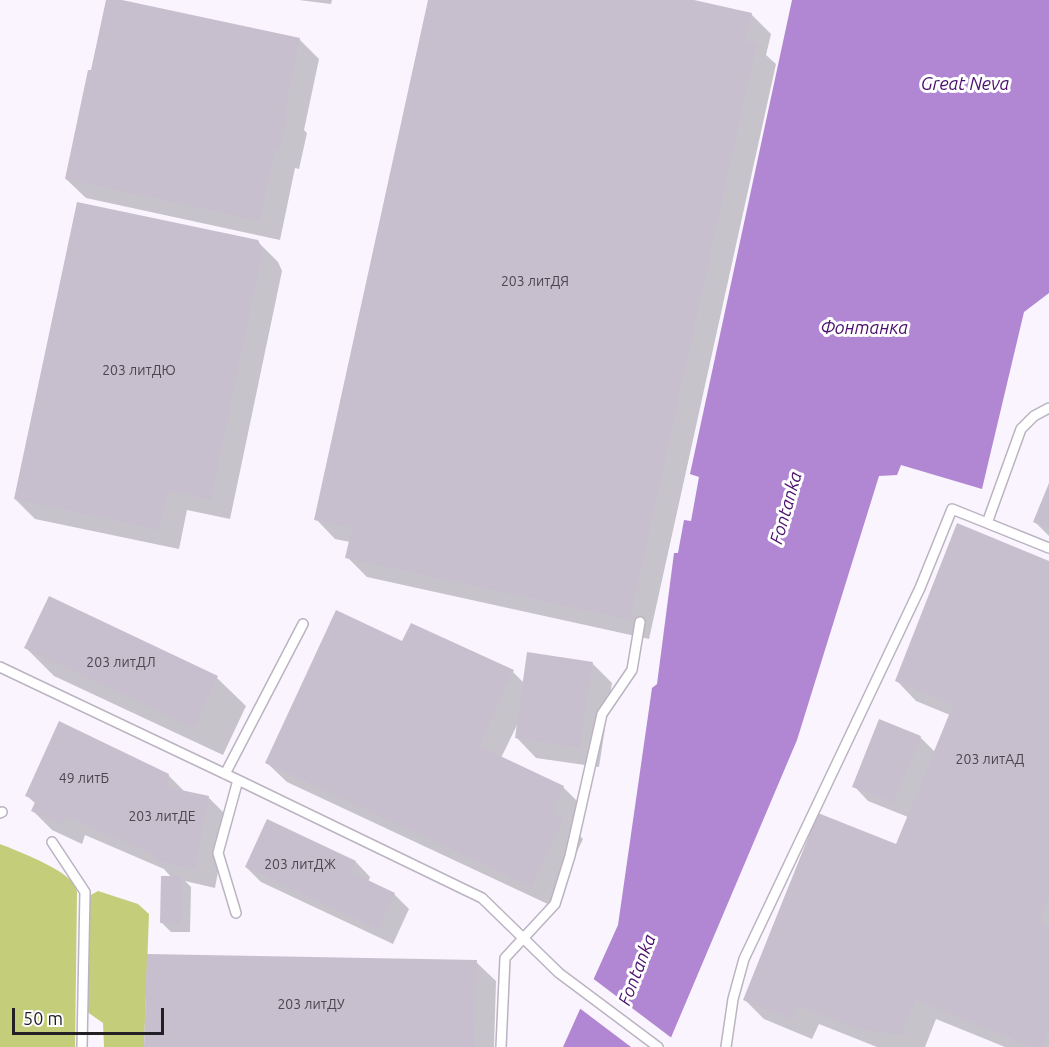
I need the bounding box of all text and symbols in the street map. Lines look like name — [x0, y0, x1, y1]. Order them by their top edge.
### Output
water label: Great Neva — [921, 73, 1009, 95]
house number: 203 литДЯ — [501, 273, 569, 289]
water label: Фонтанка — [820, 317, 908, 339]
house number: 203 литДЮ — [102, 362, 176, 378]
water label: Fontanka — [765, 469, 807, 547]
house number: 203 литДЛ — [86, 654, 156, 670]
house number: 203 литАД — [956, 751, 1024, 767]
house number: 49 литБ — [59, 770, 109, 786]
house number: 203 литДЕ — [128, 808, 196, 824]
house number: 203 литДЖ — [264, 856, 336, 872]
water label: Fontanka — [614, 931, 660, 1009]
scale bar — [15, 996, 166, 1034]
house number: 203 литДУ — [277, 996, 345, 1012]
text: 50 m — [23, 1008, 63, 1028]

